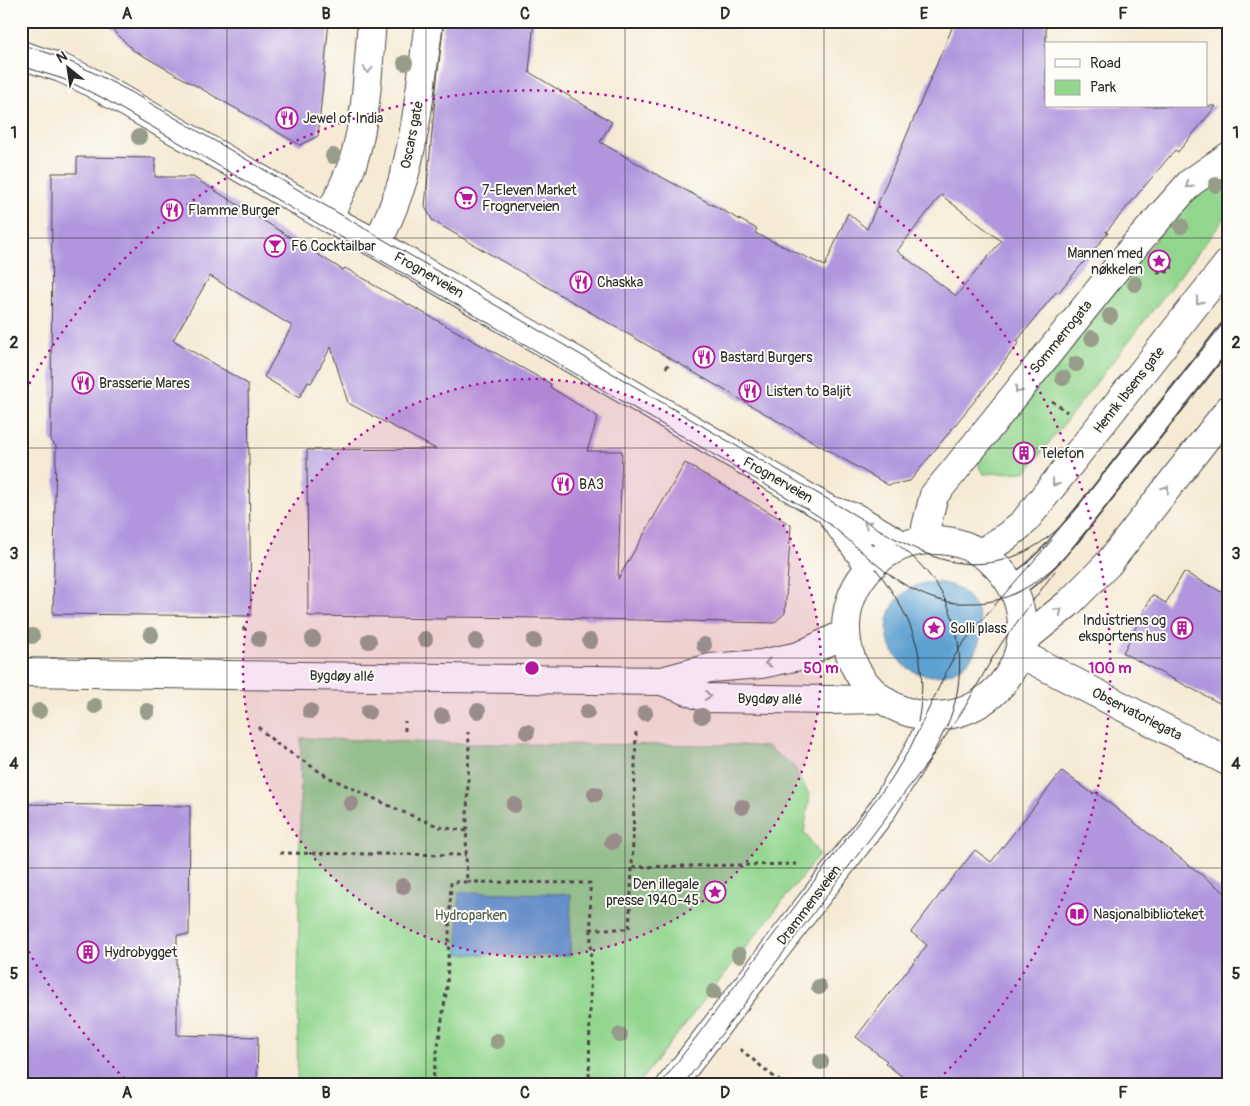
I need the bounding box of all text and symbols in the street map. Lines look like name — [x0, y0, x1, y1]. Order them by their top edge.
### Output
text: A — [122, 4, 133, 24]
text: B — [321, 4, 331, 24]
text: C — [520, 4, 530, 24]
text: D — [720, 4, 730, 24]
text: E — [920, 4, 929, 24]
text: F — [1118, 4, 1128, 24]
north arrow — [42, 42, 92, 92]
legend — [1045, 42, 1208, 108]
text: N — [53, 47, 70, 67]
text: Road — [1090, 54, 1121, 73]
one-way arrow — [363, 66, 374, 74]
text: Park — [1090, 78, 1117, 97]
street label: Oscars gate — [397, 100, 427, 170]
restaurant icon: Jewel of India — [275, 106, 299, 130]
place label: Jewel of India — [303, 110, 383, 127]
text: 1 — [11, 123, 17, 143]
text: 1 — [1233, 123, 1239, 143]
one-way arrow — [1186, 179, 1195, 188]
place label: 7-Eleven Market Frognerveien — [482, 182, 577, 215]
supermarket icon: 7-Eleven Market Frognerveien — [454, 186, 478, 210]
restaurant icon: Flamme Burger — [160, 198, 184, 222]
place label: Flamme Burger — [188, 202, 280, 219]
bar icon: F6 Cocktailbar — [263, 234, 287, 258]
place label: F6 Cocktailbar — [291, 238, 376, 255]
place label: Mannen med nøkkelen — [1067, 245, 1143, 278]
street label: Frognerveien — [391, 248, 467, 302]
place icon: Mannen med nøkkelen — [1147, 249, 1171, 273]
restaurant icon: Chaskka — [569, 270, 593, 294]
place label: Chaskka — [597, 274, 643, 291]
one-way arrow — [1196, 295, 1204, 304]
street label: Sommerrogata — [1026, 297, 1096, 377]
text: 2 — [10, 333, 19, 353]
text: 2 — [1232, 333, 1241, 353]
street label: Henrik Ibsens gate — [1090, 343, 1168, 437]
restaurant icon: Bastard Burgers — [692, 345, 716, 369]
place label: Bastard Burgers — [720, 349, 813, 366]
restaurant icon: Brasserie Mares — [71, 371, 95, 395]
place label: Brasserie Mares — [99, 375, 190, 392]
restaurant icon: Listen to Baljit — [738, 379, 762, 403]
place label: Listen to Baljit — [766, 383, 852, 400]
one-way arrow — [1016, 384, 1024, 393]
building icon: Telefon — [1012, 441, 1036, 465]
place label: Telefon — [1040, 445, 1084, 462]
street label: Frognerveien — [740, 453, 816, 507]
restaurant icon: BA3 — [551, 472, 575, 496]
place label: BA3 — [579, 476, 604, 493]
one-way arrow — [1051, 478, 1060, 487]
one-way arrow — [1161, 486, 1169, 495]
one-way arrow — [864, 520, 873, 530]
text: 3 — [10, 544, 19, 564]
text: 3 — [1232, 544, 1241, 564]
one-way arrow — [1054, 607, 1063, 616]
place label: Industriens og eksportens hus — [1079, 612, 1167, 645]
place icon: Solli plass — [922, 616, 946, 640]
building icon: Industriens og eksportens hus — [1170, 616, 1194, 640]
place label: Solli plass — [950, 620, 1008, 637]
one-way arrow — [763, 657, 772, 667]
centre of rings — [523, 659, 541, 677]
text: 50 m — [804, 659, 838, 678]
text: 100 m — [1089, 659, 1131, 678]
street label: Bygdøy allé — [309, 667, 375, 685]
street label: Observatoriegata — [1089, 684, 1185, 744]
street label: Bygdøy allé — [737, 690, 803, 708]
one-way arrow — [704, 691, 713, 701]
text: 4 — [9, 754, 19, 774]
text: 4 — [1231, 754, 1241, 774]
street label: Drammensveien — [773, 862, 845, 948]
place label: Den illegale presse 1940-45 — [606, 876, 699, 909]
place icon: Den illegale presse 1940-45 — [703, 880, 727, 904]
library icon: Nasjonalbiblioteket — [1065, 902, 1089, 926]
place label: Nasjonalbiblioteket — [1093, 906, 1204, 923]
park label: Hydroparken — [435, 907, 507, 924]
building icon: Hydrobygget — [76, 940, 100, 964]
place label: Hydrobygget — [104, 944, 178, 961]
text: 5 — [10, 964, 19, 984]
text: 5 — [1232, 964, 1241, 984]
text: A — [122, 1083, 133, 1103]
text: B — [321, 1083, 331, 1103]
text: C — [520, 1083, 530, 1103]
text: D — [720, 1083, 730, 1103]
text: E — [920, 1083, 929, 1103]
text: F — [1118, 1083, 1128, 1103]

